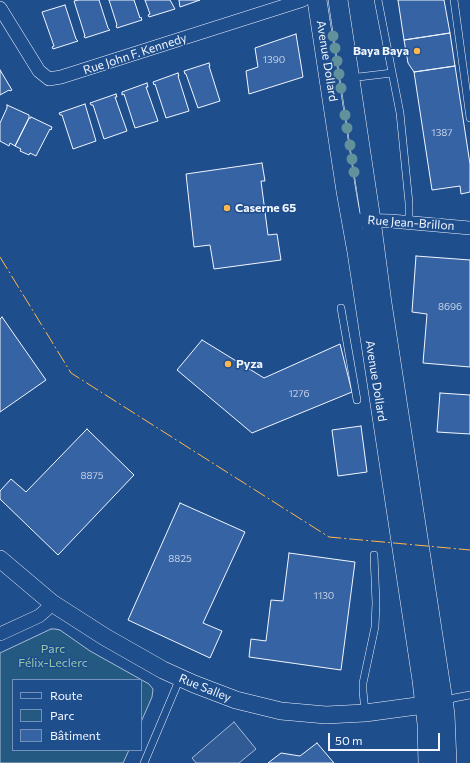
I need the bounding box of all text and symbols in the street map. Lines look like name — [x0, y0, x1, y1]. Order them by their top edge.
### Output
street label: Avenue Dollard — [313, 19, 341, 103]
street label: Rue John F. Kennedy — [81, 30, 189, 78]
place label: Baya Baya — [353, 44, 409, 58]
marker: Baya Baya — [412, 46, 422, 56]
house number: 1390 — [263, 54, 285, 66]
house number: 1387 — [431, 127, 453, 139]
place label: Caserne 65 — [235, 201, 296, 215]
marker: Caserne 65 — [222, 203, 232, 213]
street label: Rue Jean-Brillon — [367, 213, 455, 233]
house number: 8696 — [438, 301, 462, 313]
street label: Avenue Dollard — [362, 339, 390, 423]
place label: Pyza — [236, 357, 263, 371]
marker: Pyza — [223, 359, 233, 369]
house number: 1276 — [288, 388, 310, 400]
house number: 8875 — [80, 470, 104, 482]
house number: 8825 — [168, 553, 192, 565]
house number: 1130 — [314, 590, 334, 602]
park label: Parc Félix-Leclerc — [18, 642, 88, 670]
street label: Rue Salley — [177, 671, 233, 705]
legend — [12, 679, 142, 751]
text: Route — [50, 688, 83, 702]
text: Parc — [50, 708, 74, 722]
scale bar — [330, 725, 442, 751]
text: Bâtiment — [50, 728, 101, 742]
text: 50 m — [335, 733, 363, 747]

